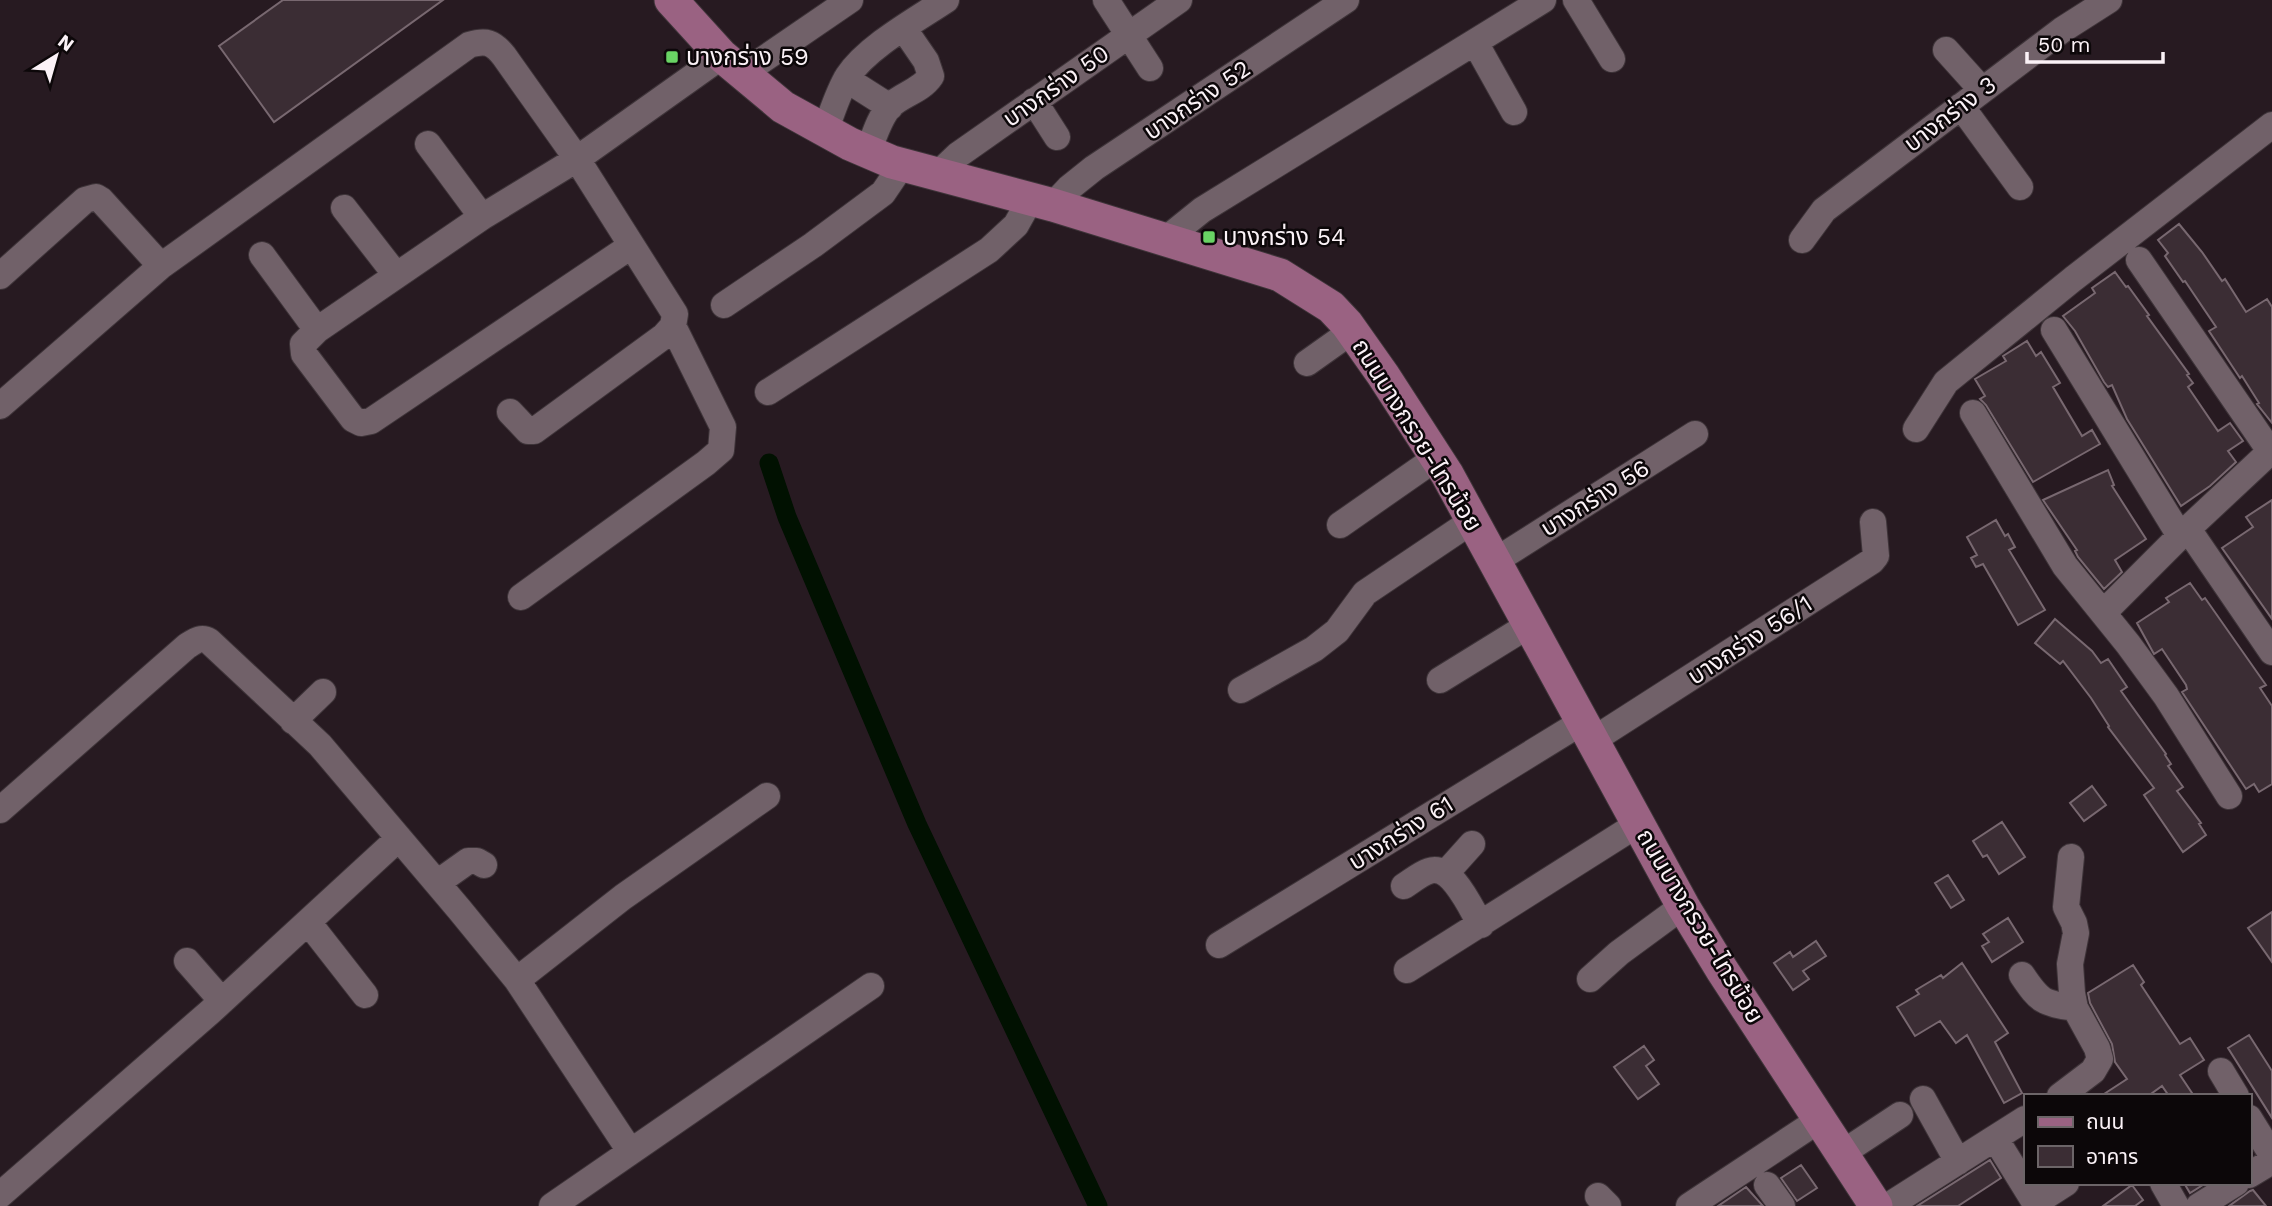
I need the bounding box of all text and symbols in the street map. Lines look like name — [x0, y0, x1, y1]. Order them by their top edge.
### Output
north arrow — [21, 21, 91, 91]
scale bar — [2027, 21, 2164, 65]
text: N — [53, 29, 78, 56]
text: 50 m — [2038, 32, 2090, 57]
street label: บางกร่าง 50 — [998, 39, 1114, 133]
place label: บางกร่าง 59 — [686, 43, 809, 71]
marker: บางกร่าง 59 — [664, 49, 680, 65]
street label: บางกร่าง 52 — [1139, 54, 1255, 146]
street label: บางกร่าง 3 — [1898, 70, 2002, 158]
place label: บางกร่าง 54 — [1223, 223, 1346, 251]
marker: บางกร่าง 54 — [1201, 229, 1217, 245]
street label: ถนนบางกรวย-ไทรน้อย — [1346, 334, 1488, 536]
street label: บางกร่าง 56 — [1536, 454, 1654, 542]
street label: บางกร่าง 56/1 — [1683, 589, 1817, 691]
street label: บางกร่าง 61 — [1344, 790, 1458, 876]
street label: ถนนบางกรวย-ไทรน้อย — [1631, 824, 1769, 1028]
legend — [2024, 1094, 2251, 1185]
text: ถนน — [2086, 1109, 2124, 1134]
text: อาคาร — [2086, 1144, 2138, 1169]

